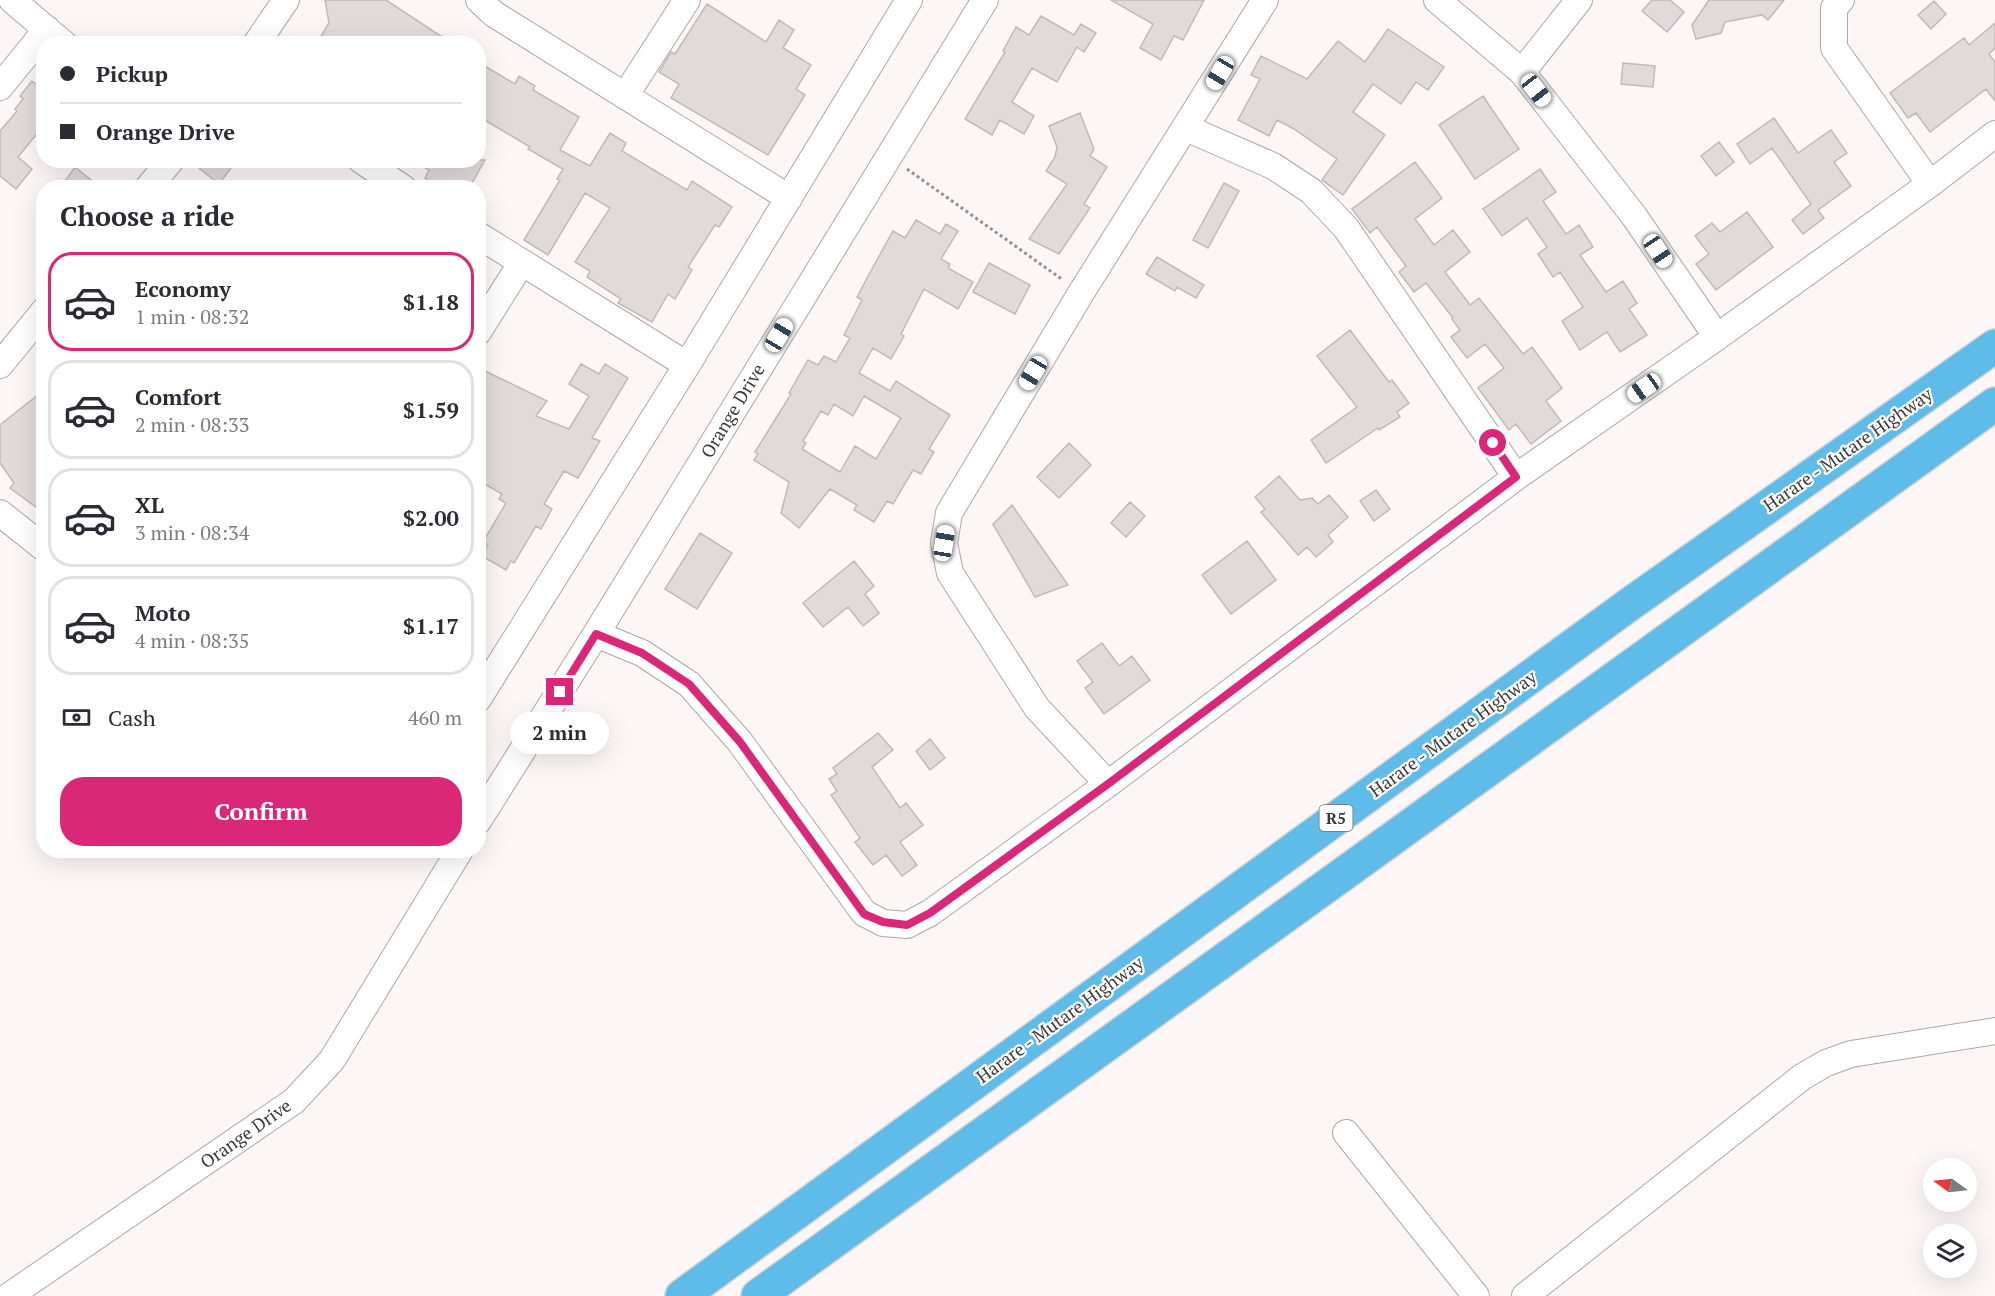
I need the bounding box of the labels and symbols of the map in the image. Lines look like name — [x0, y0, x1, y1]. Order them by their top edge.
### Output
car — [1203, 53, 1237, 93]
car — [1518, 70, 1554, 110]
car — [1640, 231, 1676, 271]
car — [762, 315, 796, 355]
car — [1016, 353, 1050, 393]
street label: Orange Drive — [695, 359, 770, 462]
car — [1624, 370, 1664, 406]
street label: Harare - Mutare Highway — [1758, 381, 1937, 517]
route start — [1479, 429, 1506, 456]
car — [932, 524, 956, 562]
street label: Harare - Mutare Highway — [1364, 664, 1542, 802]
route end — [546, 678, 573, 705]
callout: 2 min — [510, 713, 610, 755]
road number: R5 — [1320, 805, 1352, 831]
street label: Harare - Mutare Highway — [971, 950, 1149, 1088]
street label: Orange Drive — [195, 1093, 296, 1173]
north arrow — [1923, 1158, 1977, 1212]

